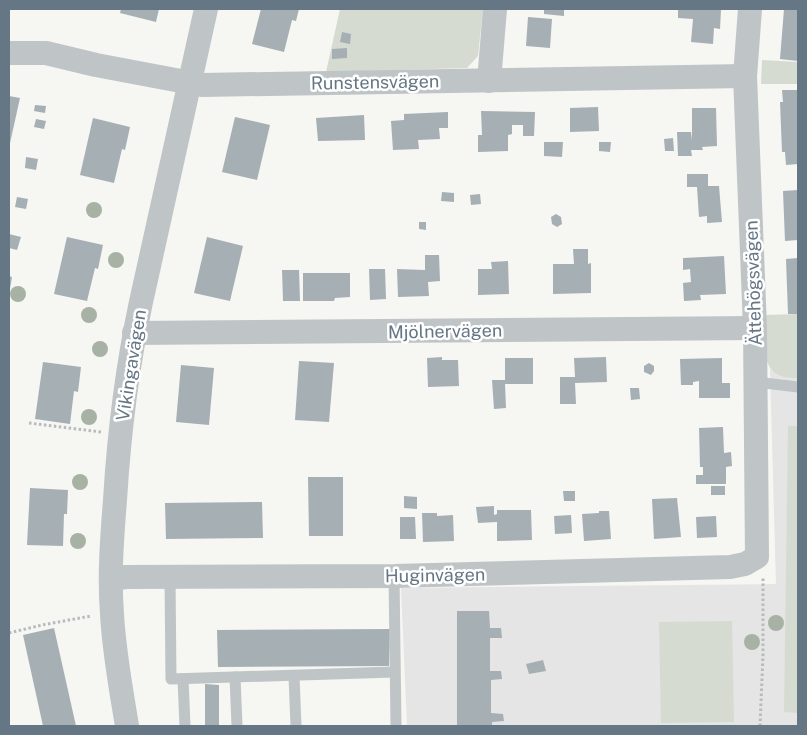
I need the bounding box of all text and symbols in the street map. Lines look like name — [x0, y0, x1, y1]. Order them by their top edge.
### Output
street label: Runstensvägen — [311, 70, 439, 94]
street label: Ättehögsvägen — [739, 220, 766, 346]
street label: Vikingavägen — [112, 308, 150, 422]
street label: Mjölnervägen — [388, 320, 502, 342]
street label: Huginvägen — [385, 564, 485, 586]

